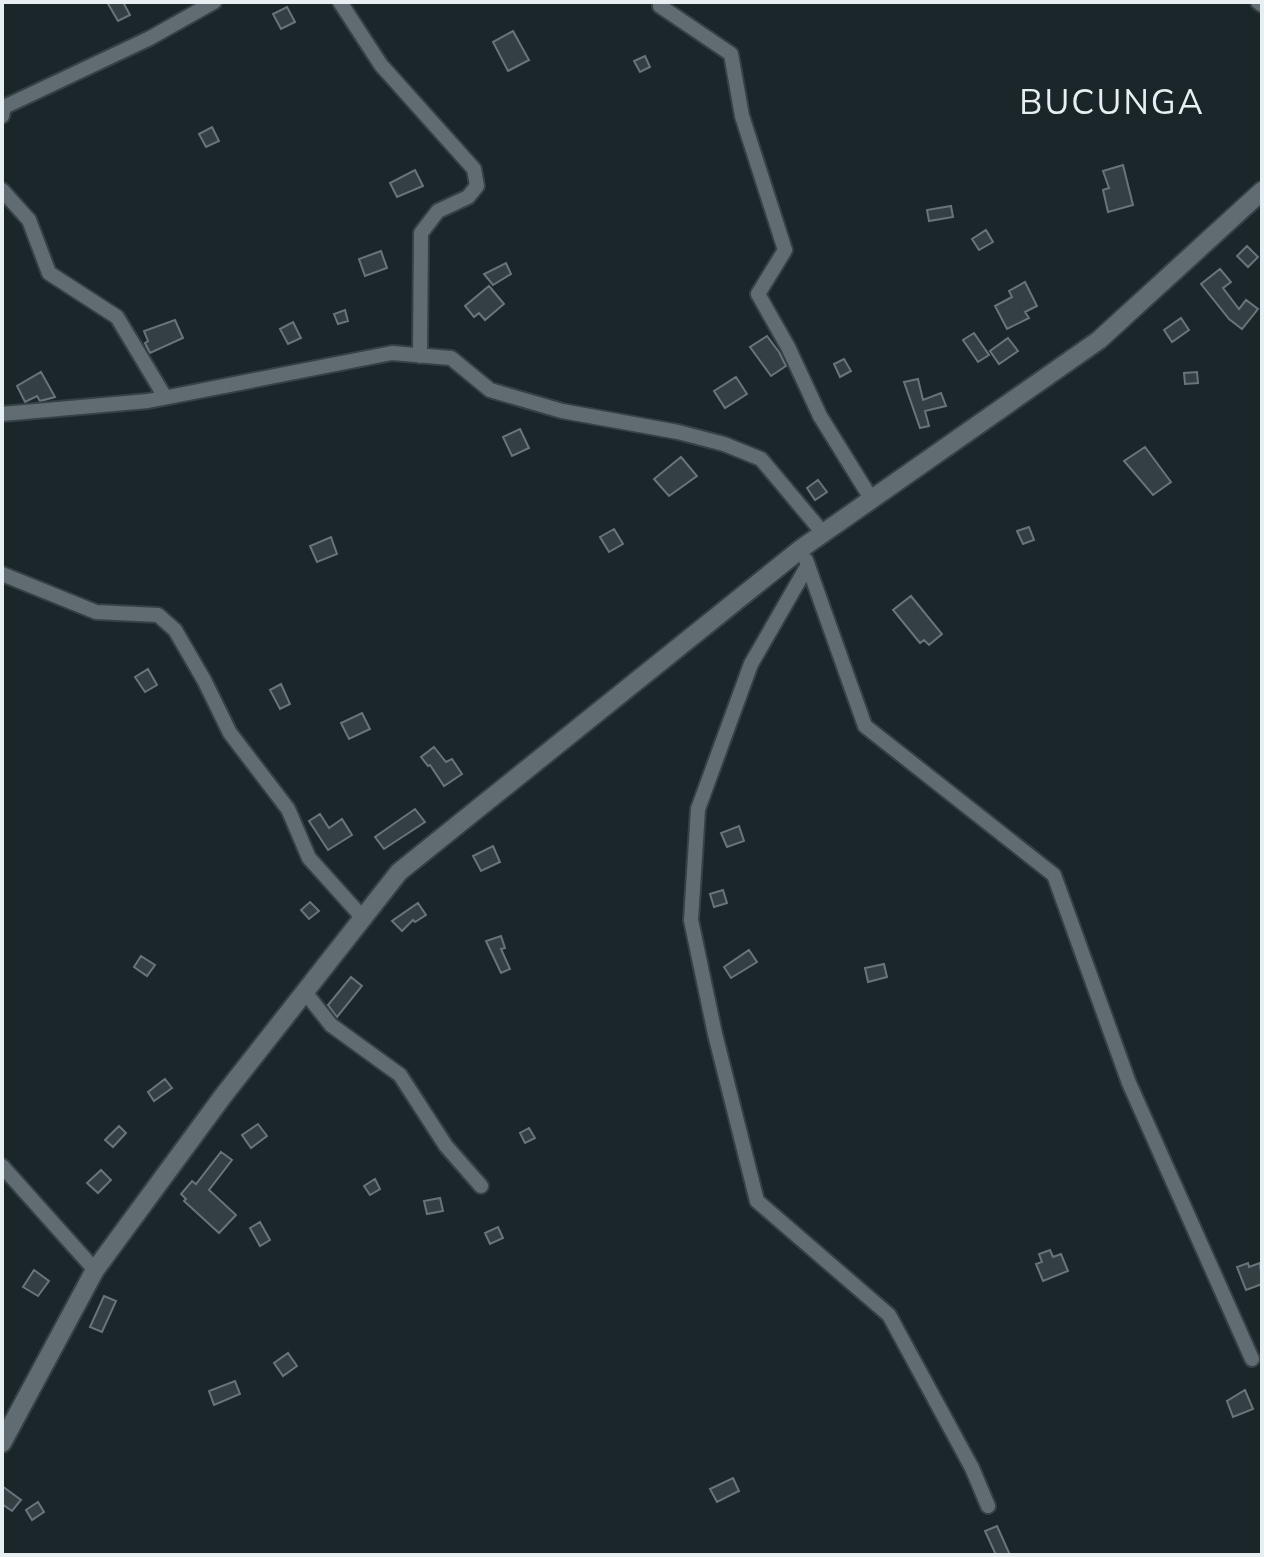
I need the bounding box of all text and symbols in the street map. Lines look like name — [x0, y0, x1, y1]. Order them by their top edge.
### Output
district label: BUCUNGA — [1019, 80, 1205, 123]

